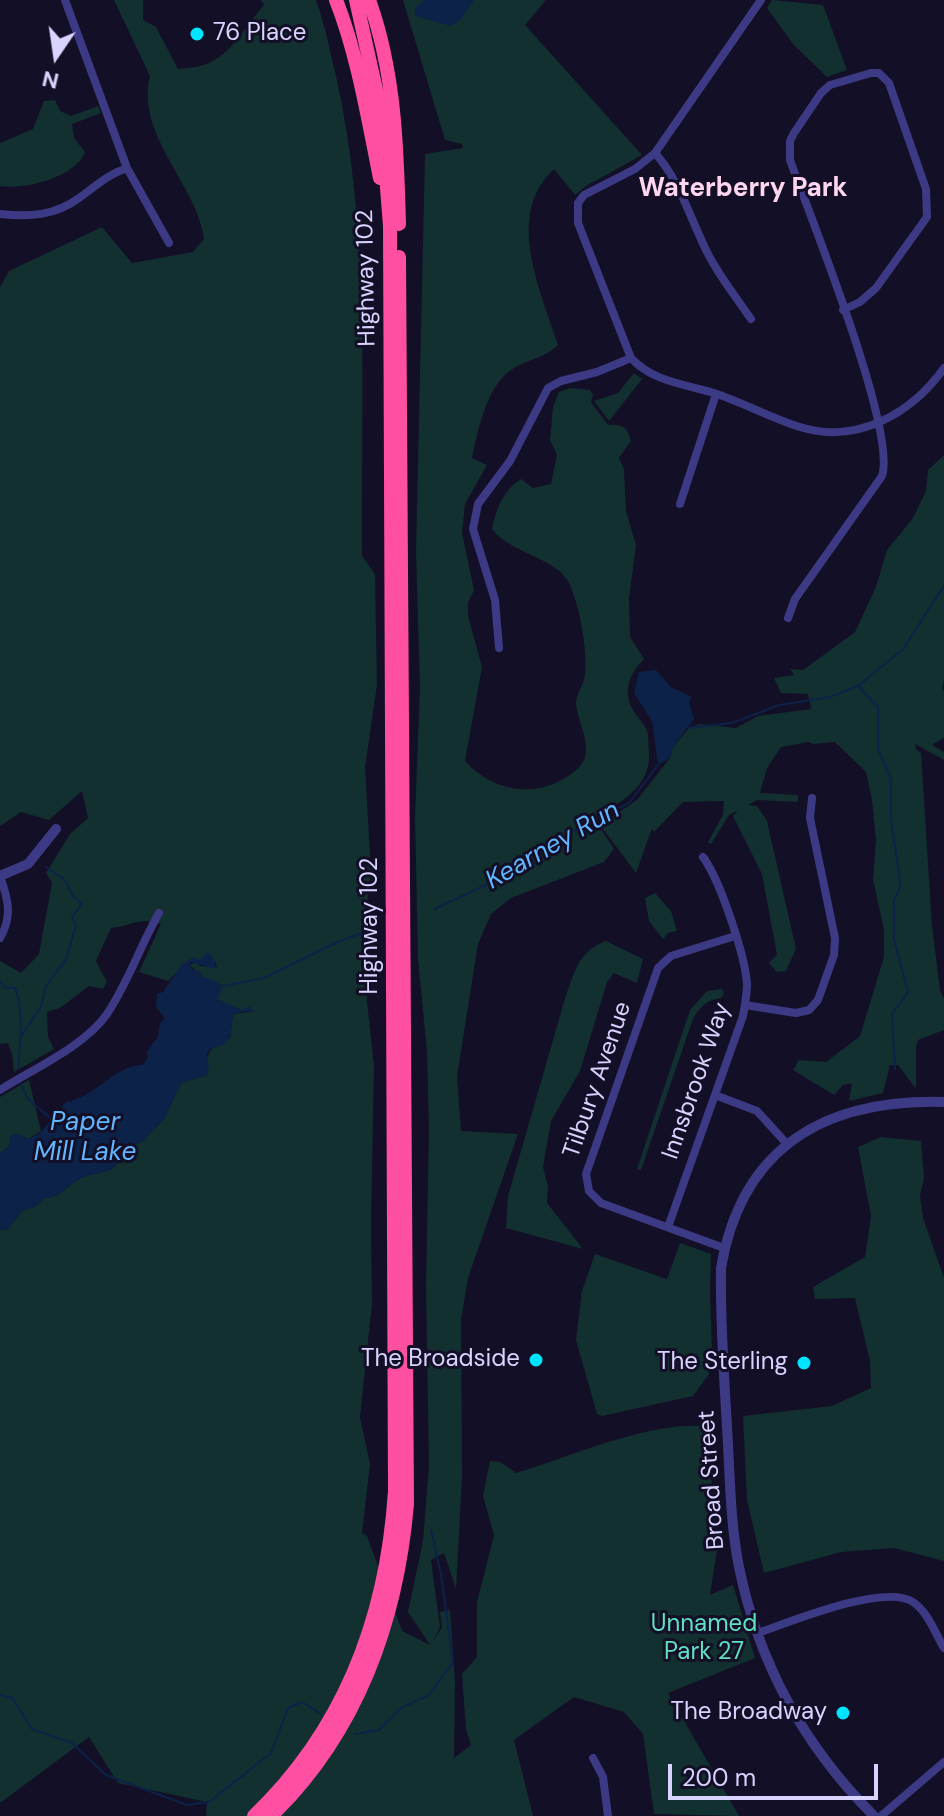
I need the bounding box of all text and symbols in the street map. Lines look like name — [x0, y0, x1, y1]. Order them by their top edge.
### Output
north arrow — [16, 16, 96, 96]
place label: 76 Place — [213, 20, 306, 48]
marker: 76 Place — [188, 25, 206, 43]
text: N — [39, 64, 62, 96]
district label: Waterberry Park — [639, 173, 847, 205]
street label: Highway 102 — [351, 209, 383, 347]
water label: Kearney Run — [481, 795, 625, 897]
street label: Highway 102 — [357, 857, 385, 995]
street label: Tilbury Avenue — [558, 998, 638, 1162]
street label: Innsbrook Way — [657, 999, 737, 1163]
water label: Paper Mill Lake — [34, 1107, 136, 1168]
place label: The Broadside — [361, 1346, 520, 1374]
place label: The Sterling — [657, 1349, 788, 1377]
marker: The Broadside — [527, 1351, 545, 1369]
marker: The Sterling — [795, 1354, 813, 1372]
street label: Broad Street — [693, 1409, 731, 1551]
park label: Unnamed Park 27 — [651, 1611, 757, 1667]
place label: The Broadway — [671, 1699, 827, 1727]
marker: The Broadway — [834, 1704, 852, 1722]
scale bar — [672, 1748, 882, 1798]
text: 200 m — [682, 1762, 756, 1793]

